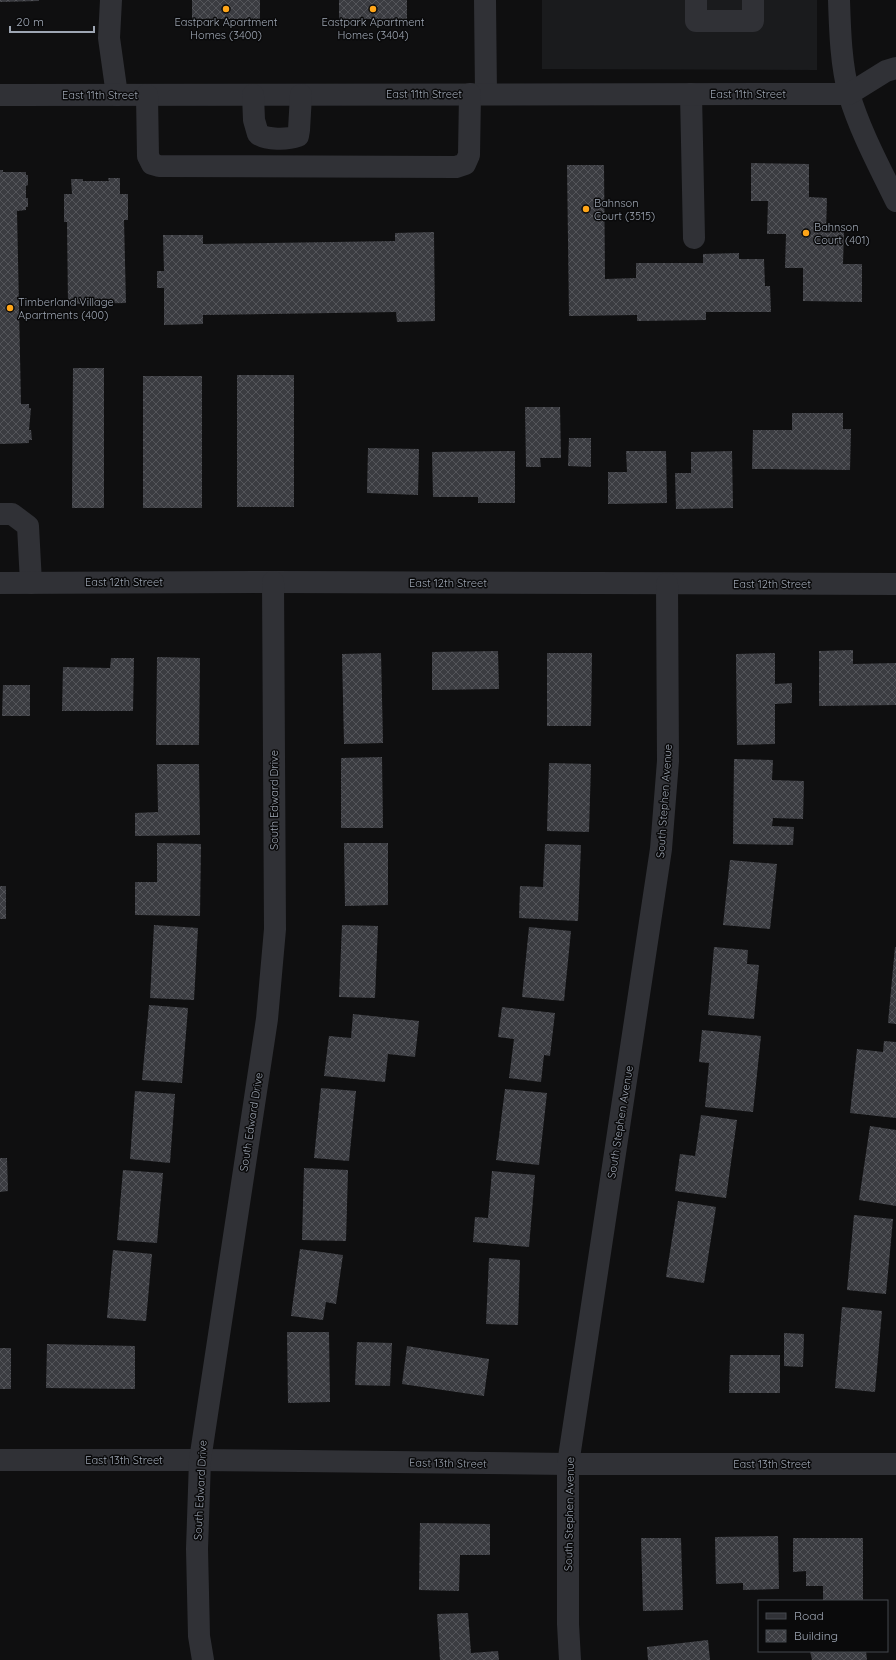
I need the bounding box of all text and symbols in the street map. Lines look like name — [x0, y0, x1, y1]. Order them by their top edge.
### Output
marker: Eastpark Apartment Homes (3400) — [221, 4, 231, 14]
marker: Eastpark Apartment Homes (3404) — [368, 4, 378, 14]
scale bar — [10, 8, 94, 34]
text: 20 m — [16, 14, 44, 29]
place label: Eastpark Apartment Homes (3400) — [174, 15, 278, 42]
place label: Eastpark Apartment Homes (3404) — [321, 15, 425, 42]
street label: East 11th Street — [386, 87, 462, 101]
street label: East 11th Street — [710, 87, 786, 101]
street label: East 11th Street — [62, 88, 138, 102]
place label: Bahnson Court (3515) — [594, 196, 655, 223]
marker: Bahnson Court (3515) — [581, 204, 591, 214]
place label: Bahnson Court (401) — [814, 220, 870, 247]
marker: Bahnson Court (401) — [801, 228, 811, 238]
place label: Timberland Village Apartments (400) — [18, 295, 114, 322]
marker: Timberland Village Apartments (400) — [5, 303, 15, 313]
street label: East 12th Street — [85, 575, 163, 589]
street label: East 12th Street — [409, 576, 487, 590]
street label: East 12th Street — [733, 577, 811, 591]
street label: South Stephen Avenue — [653, 744, 675, 858]
street label: South Edward Drive — [267, 750, 281, 850]
street label: South Stephen Avenue — [604, 1064, 636, 1180]
street label: South Edward Drive — [236, 1071, 266, 1173]
street label: South Edward Drive — [190, 1440, 210, 1540]
street label: East 13th Street — [85, 1453, 163, 1467]
street label: East 13th Street — [409, 1455, 487, 1471]
street label: South Stephen Avenue — [561, 1457, 577, 1571]
street label: East 13th Street — [733, 1457, 811, 1471]
legend — [758, 1600, 888, 1652]
text: Road — [794, 1608, 824, 1623]
text: Building — [794, 1628, 838, 1643]

